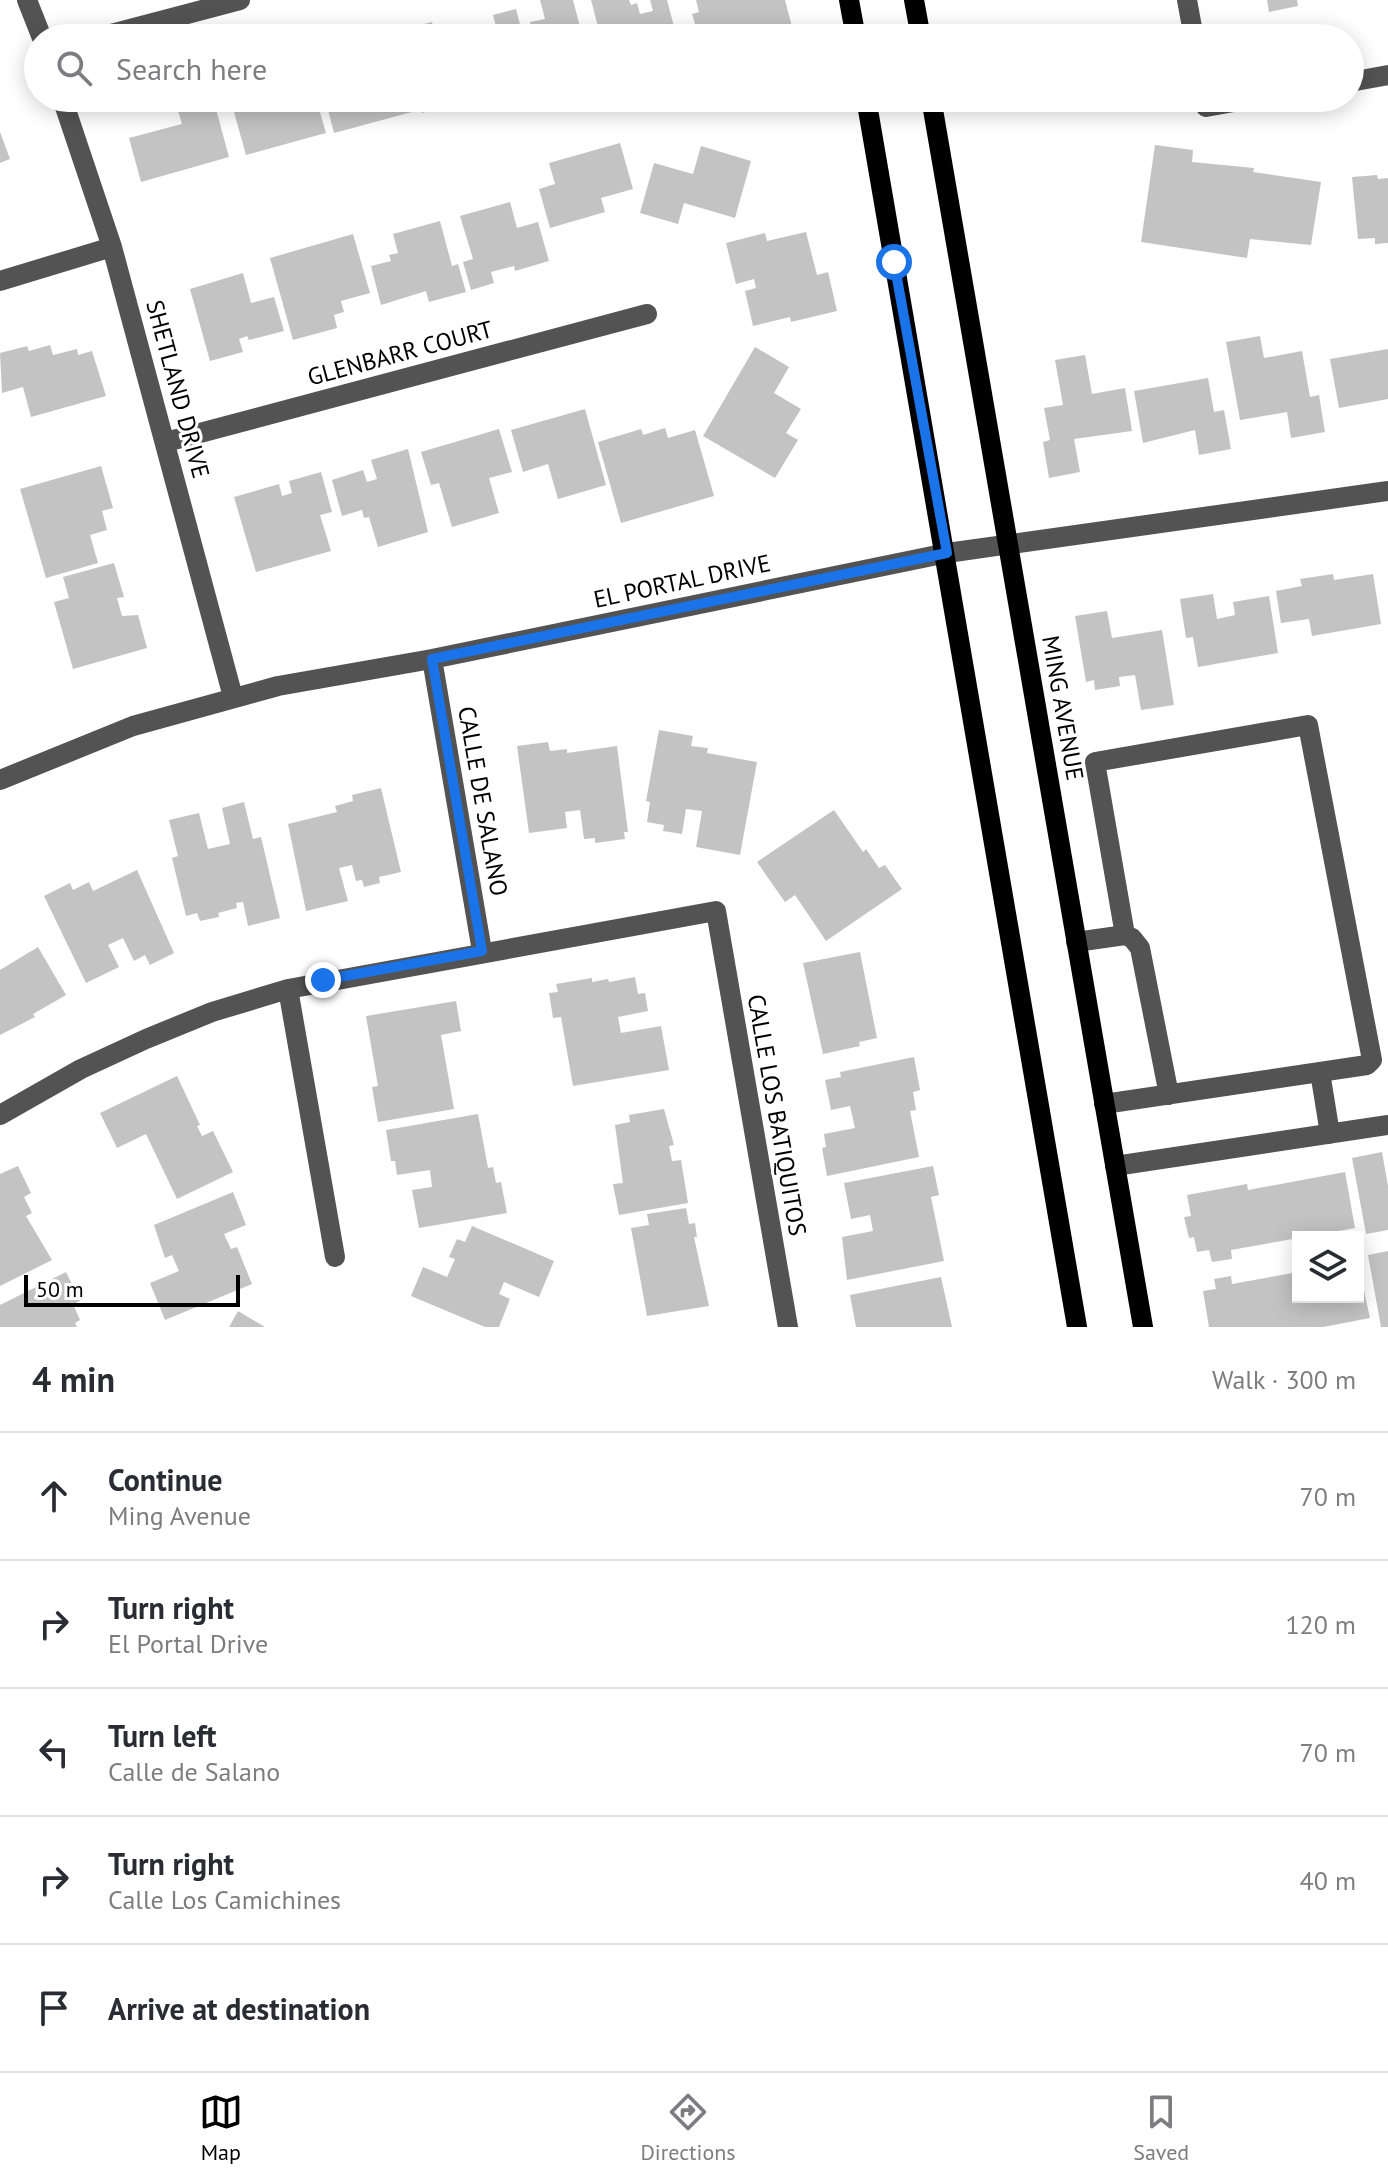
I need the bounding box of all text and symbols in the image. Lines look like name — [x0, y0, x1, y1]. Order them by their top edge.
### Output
search box — [24, 24, 1364, 112]
icon: search — [52, 46, 96, 90]
text: Search here — [116, 49, 267, 88]
route start — [876, 244, 912, 280]
street label: SHETLAND DRIVE — [139, 296, 217, 482]
street label: GLENBARR COURT — [304, 313, 496, 393]
street label: EL PORTAL DRIVE — [591, 547, 773, 615]
street label: MING AVENUE — [1035, 633, 1091, 783]
street label: CALLE DE SALANO — [451, 704, 515, 898]
route end — [305, 962, 341, 998]
street label: CALLE LOS BATIQUITOS — [740, 992, 814, 1238]
map controls — [1292, 1231, 1364, 1303]
button: layers — [1292, 1231, 1364, 1303]
scale bar — [24, 1271, 240, 1307]
text: 50 m — [36, 1275, 84, 1303]
text: 4 min — [32, 1357, 115, 1401]
text: Walk · 300 m — [1212, 1363, 1356, 1396]
text: Continue — [108, 1460, 222, 1499]
icon: ahead — [32, 1474, 76, 1518]
text: 70 m — [1300, 1480, 1356, 1513]
text: Ming Avenue — [108, 1499, 251, 1532]
text: Turn right — [108, 1588, 234, 1627]
icon: right — [32, 1602, 76, 1646]
text: 120 m — [1285, 1608, 1356, 1641]
text: El Portal Drive — [108, 1627, 268, 1660]
text: Turn left — [108, 1716, 216, 1755]
icon: left — [32, 1730, 76, 1774]
text: 70 m — [1300, 1736, 1356, 1769]
text: Calle de Salano — [108, 1755, 280, 1788]
text: Turn right — [108, 1844, 234, 1883]
icon: right — [32, 1858, 76, 1902]
text: 40 m — [1300, 1864, 1356, 1897]
text: Calle Los Camichines — [108, 1883, 341, 1916]
icon: arrive — [32, 1986, 76, 2030]
text: Arrive at destination — [108, 1989, 370, 2028]
tab: Map — [199, 2090, 243, 2166]
tab: Directions — [640, 2090, 736, 2166]
tab: Saved — [1133, 2090, 1189, 2166]

